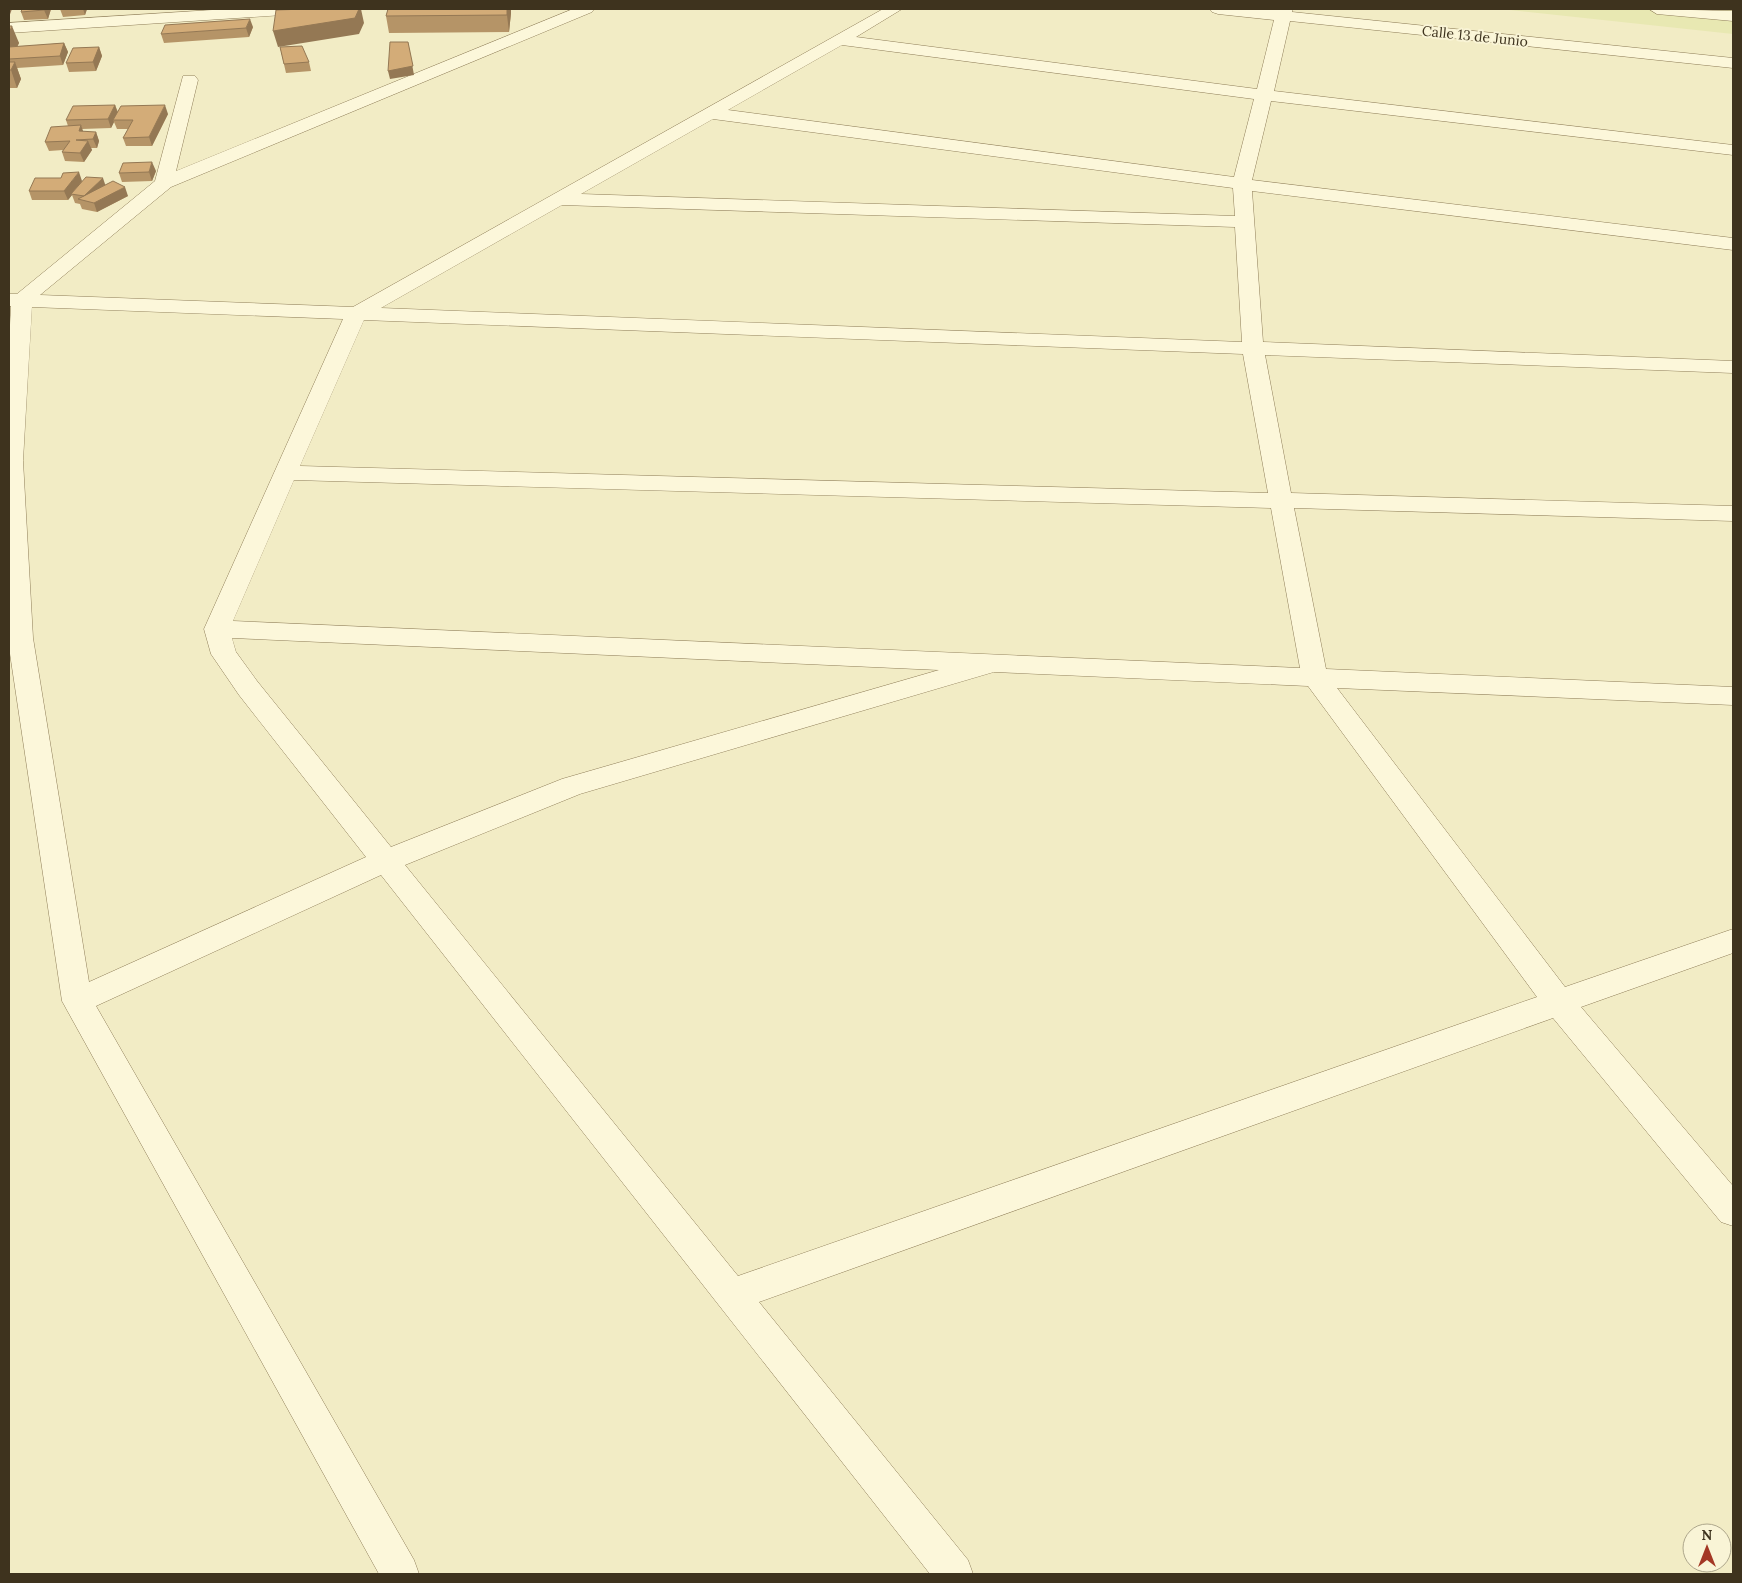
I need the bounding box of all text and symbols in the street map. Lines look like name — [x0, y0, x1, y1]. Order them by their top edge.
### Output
street label: Calle 13 de Junio — [1421, 21, 1529, 51]
north arrow — [1682, 1523, 1732, 1573]
text: N — [1702, 1526, 1713, 1544]

